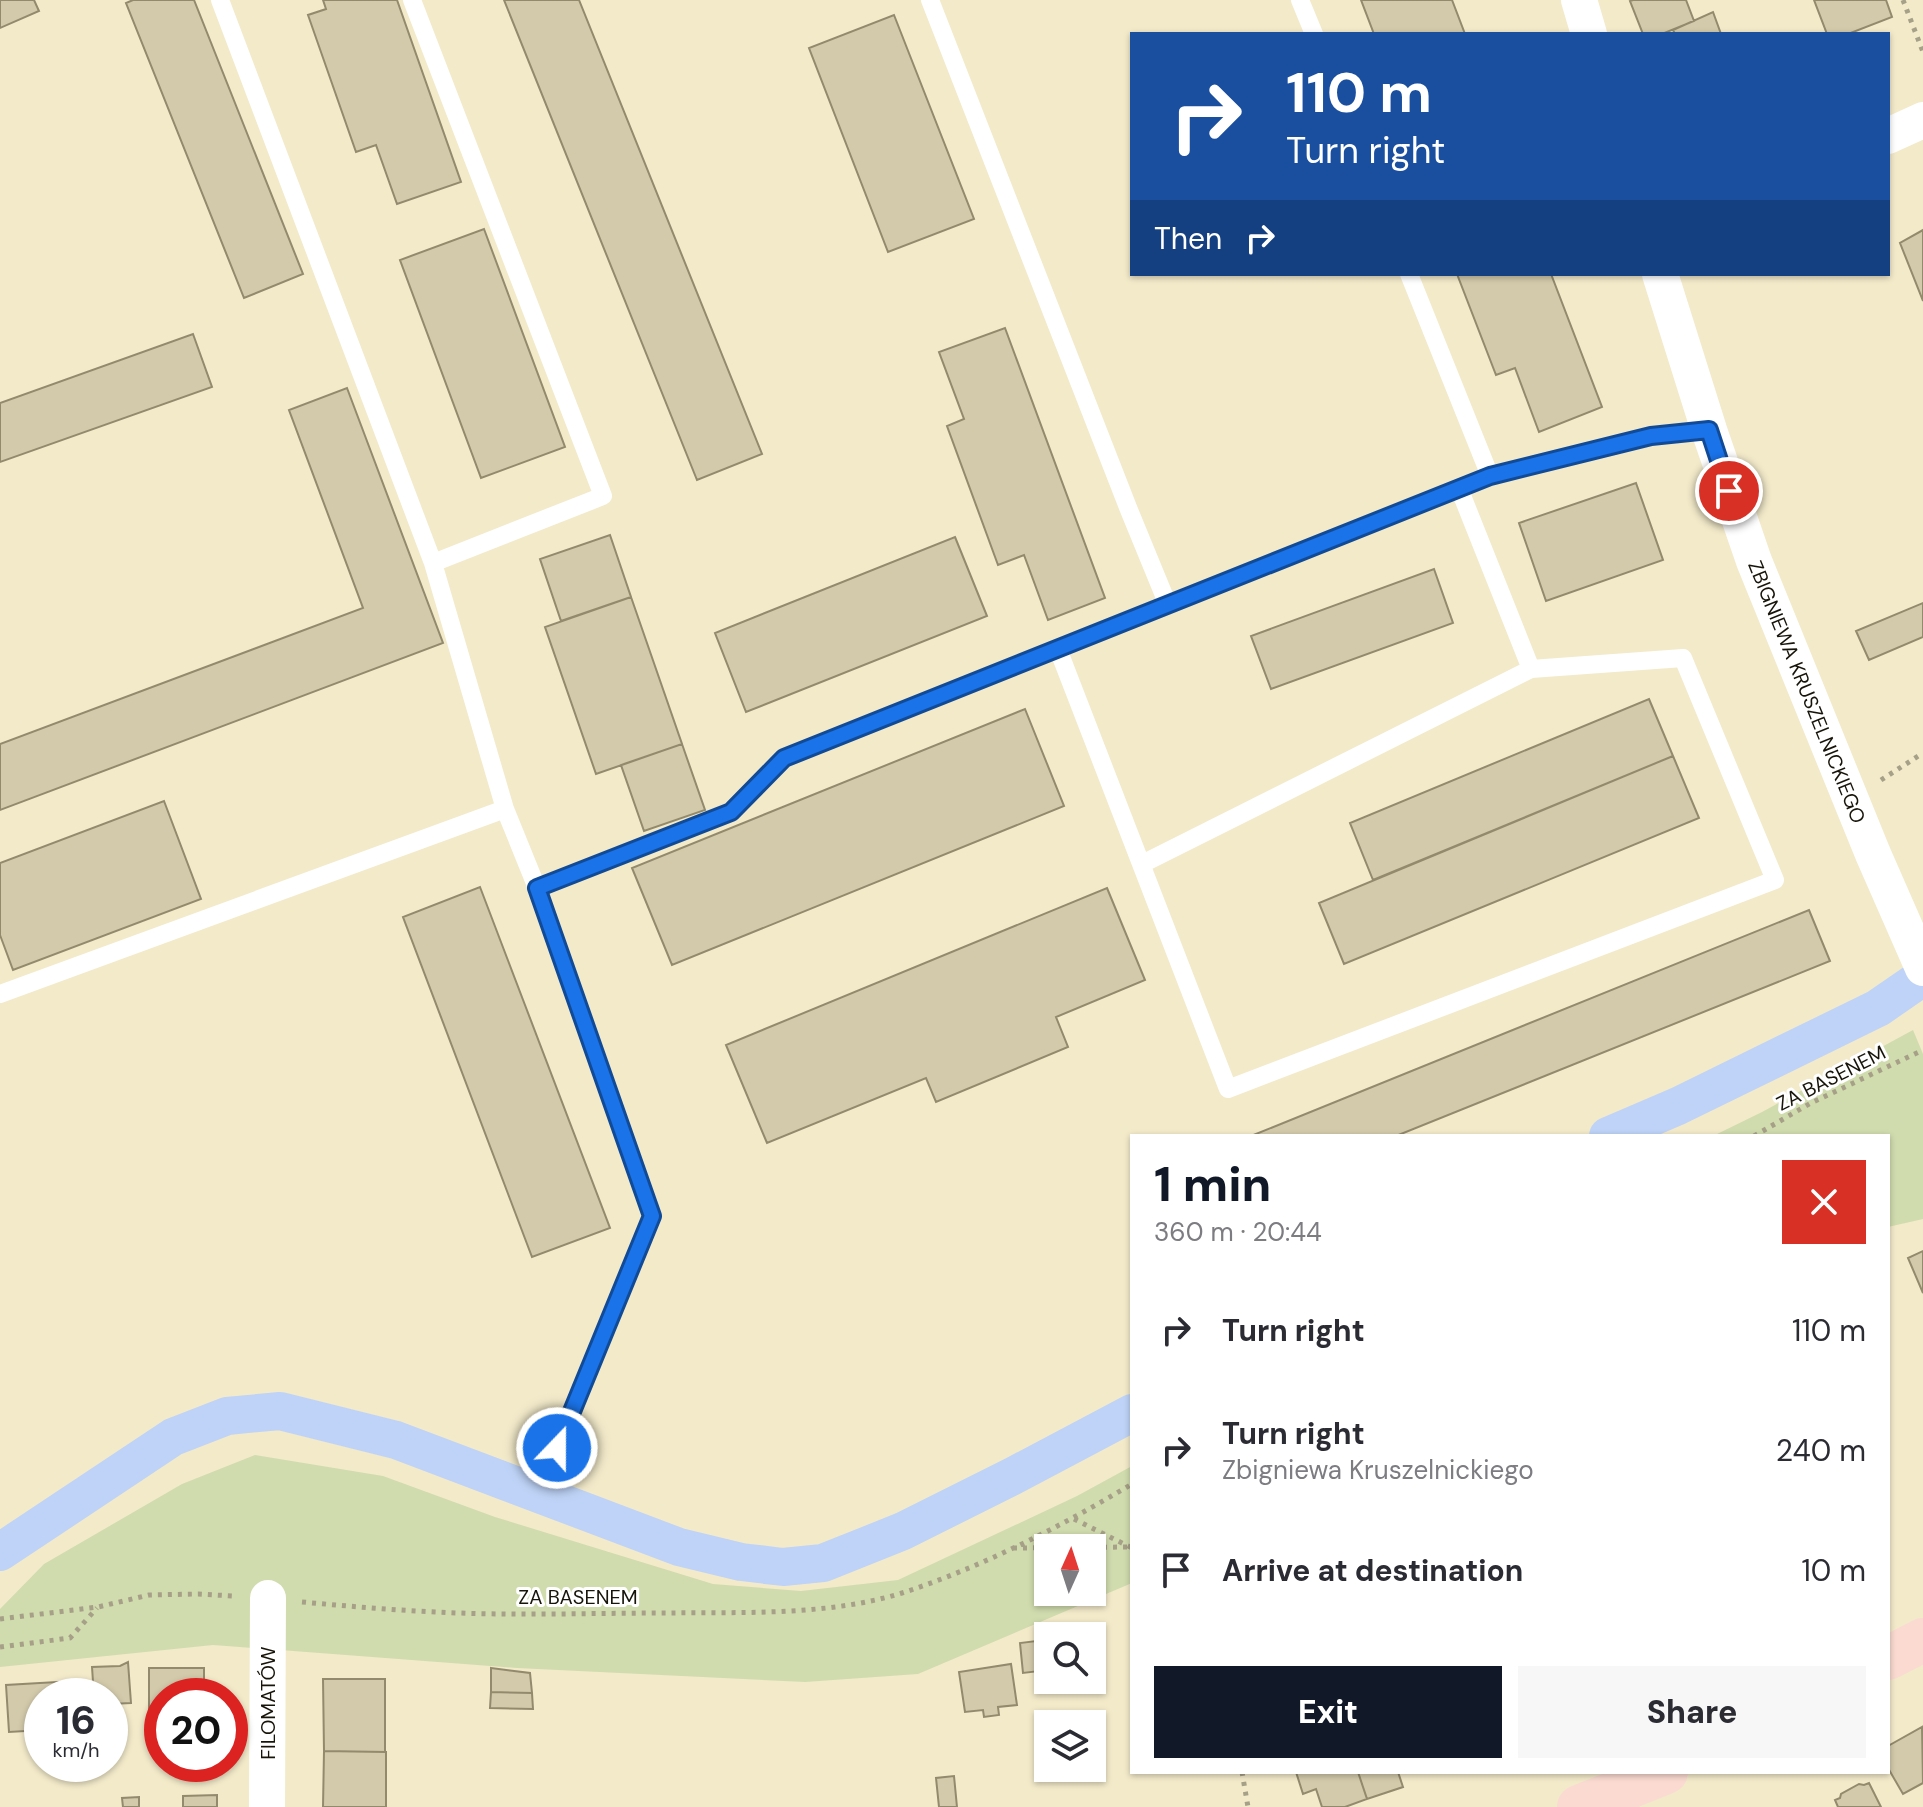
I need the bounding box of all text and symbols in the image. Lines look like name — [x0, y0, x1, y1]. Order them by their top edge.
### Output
text: 110 m — [1286, 56, 1432, 129]
icon: right — [1154, 64, 1258, 168]
text: Turn right — [1286, 127, 1445, 174]
icon: right — [1238, 216, 1282, 260]
text: Then — [1154, 219, 1222, 258]
pin — [1695, 457, 1763, 525]
icon: arrive — [1707, 469, 1751, 513]
street label: ZBIGNIEWA KRUSZELNICKIEGO — [1742, 557, 1872, 827]
street label: ZA BASENEM — [1772, 1039, 1890, 1117]
text: 1 min — [1154, 1153, 1271, 1216]
button: close — [1782, 1160, 1866, 1244]
text: 360 m · 20:44 — [1154, 1215, 1322, 1249]
icon: right — [1154, 1308, 1198, 1352]
text: Turn right — [1222, 1311, 1365, 1350]
text: 110 m — [1792, 1311, 1866, 1350]
position arrow — [515, 1406, 599, 1490]
text: Turn right — [1222, 1414, 1365, 1453]
icon: right — [1154, 1428, 1198, 1472]
text: 240 m — [1776, 1431, 1866, 1470]
text: Zbigniewa Kruszelnickiego — [1222, 1453, 1534, 1487]
north arrow — [1034, 1534, 1106, 1606]
map controls — [1034, 1534, 1106, 1782]
icon: arrive — [1154, 1548, 1198, 1592]
text: Arrive at destination — [1222, 1551, 1523, 1590]
text: 10 m — [1801, 1551, 1866, 1590]
street label: ZA BASENEM — [518, 1584, 638, 1610]
button: search — [1034, 1622, 1106, 1694]
street label: FILOMATÓW — [255, 1646, 281, 1760]
button: Exit — [1154, 1666, 1502, 1758]
button: Share — [1518, 1666, 1866, 1758]
speed limit sign: 20 — [144, 1678, 248, 1782]
text: 16 — [56, 1694, 96, 1746]
button: layers — [1034, 1710, 1106, 1782]
text: km/h — [52, 1737, 100, 1763]

